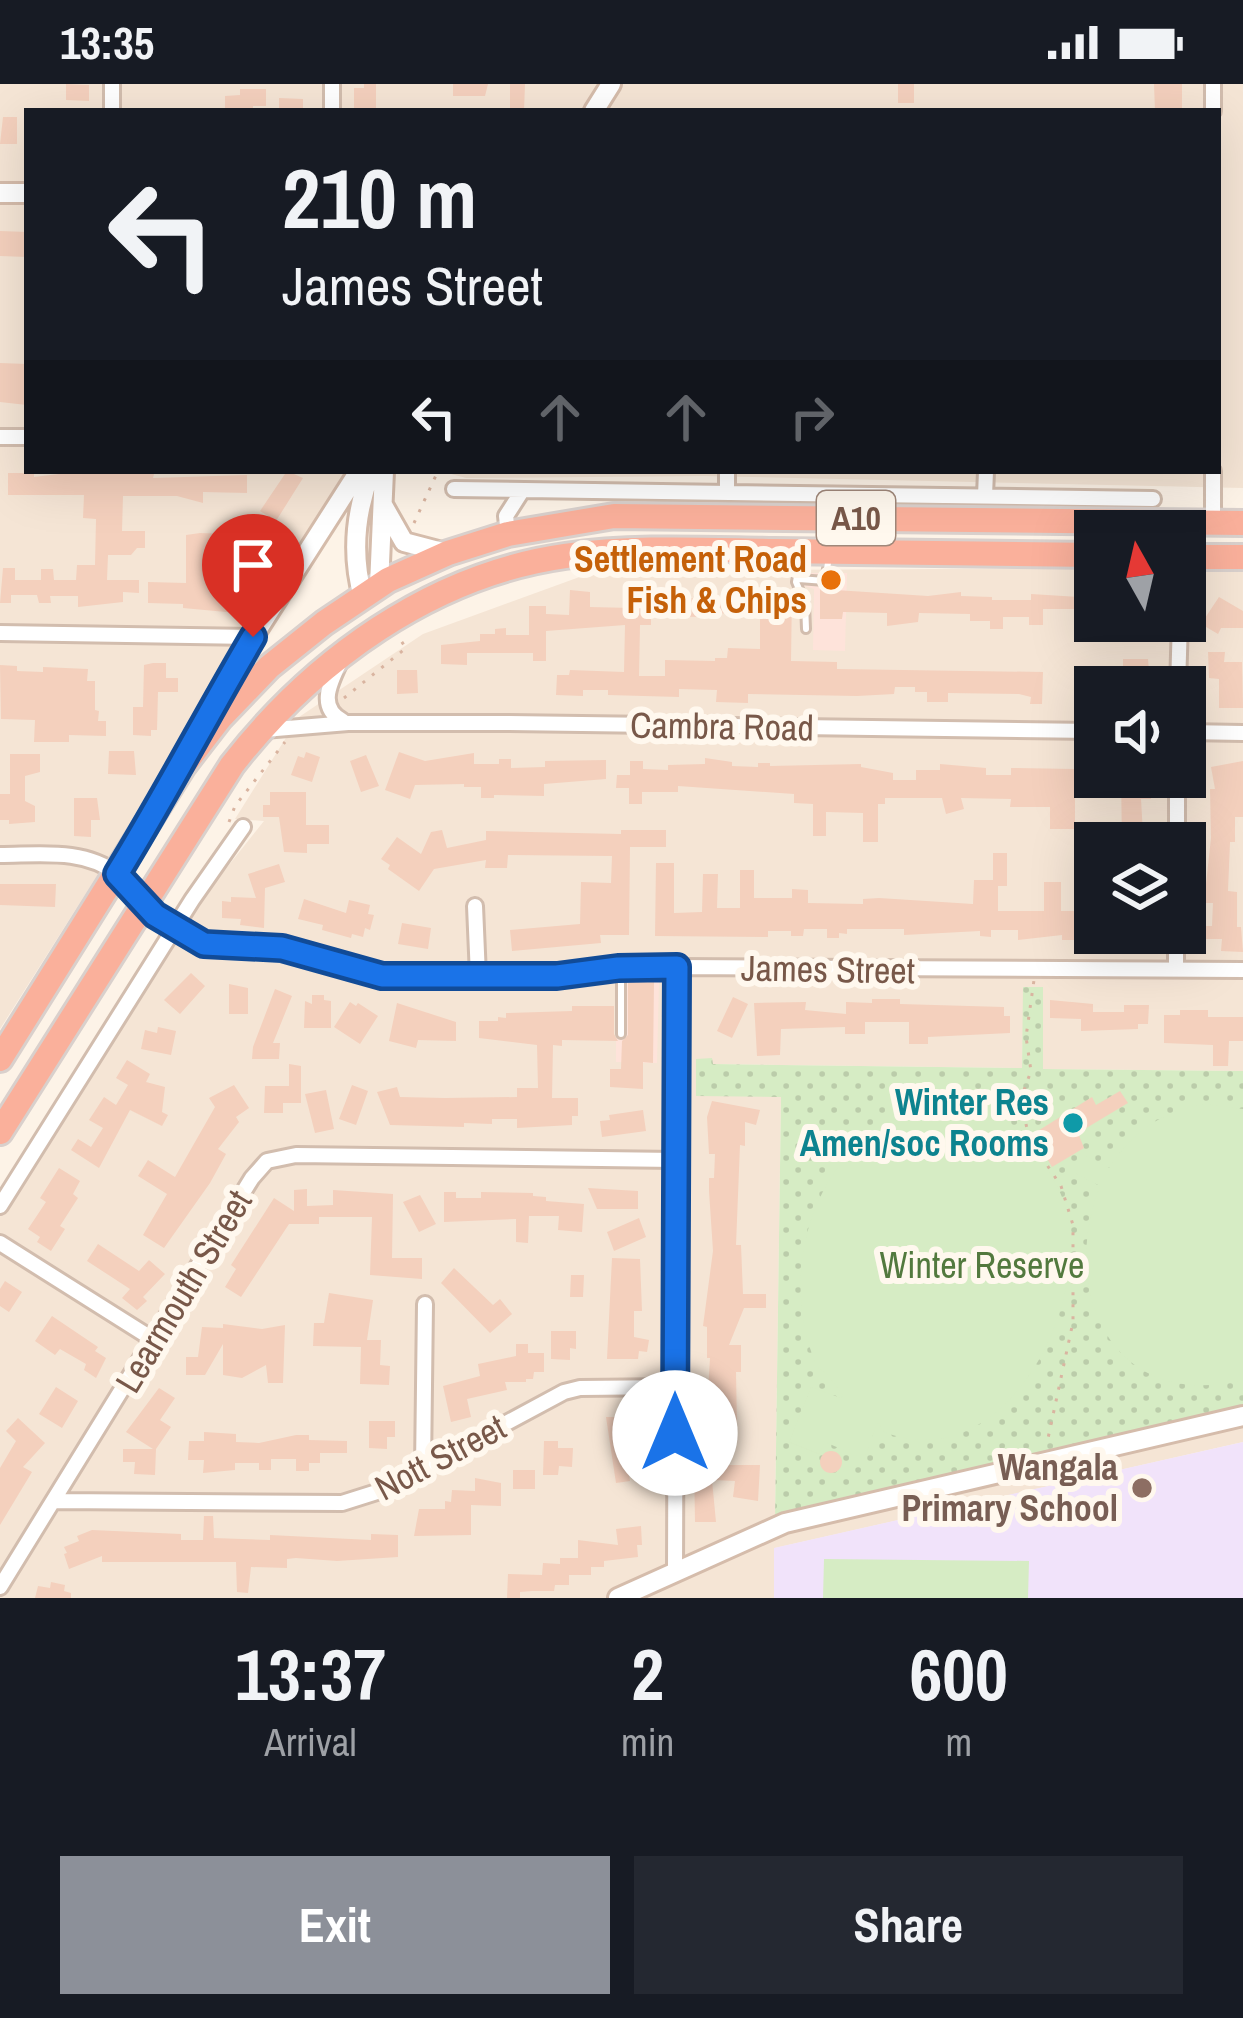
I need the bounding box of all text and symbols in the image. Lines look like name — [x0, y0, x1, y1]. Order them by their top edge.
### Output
text: 13:35 — [60, 12, 154, 73]
text: 210 m — [282, 141, 477, 254]
icon: left — [84, 156, 240, 312]
text: James Street — [282, 249, 543, 322]
icon: left — [401, 384, 467, 450]
icon: ahead — [527, 384, 593, 450]
icon: ahead — [653, 384, 719, 450]
icon: right — [779, 384, 845, 450]
road number: A10 — [817, 491, 895, 545]
north arrow — [1074, 510, 1206, 642]
map controls — [1074, 510, 1206, 954]
pin — [202, 514, 304, 637]
icon: arrive — [220, 532, 286, 598]
place label: Settlement Road Fish & Chips — [574, 535, 807, 624]
marker: Settlement Road Fish & Chips — [818, 567, 844, 593]
button: sound — [1074, 666, 1206, 798]
street label: Cambra Road — [630, 700, 814, 752]
button: layers — [1074, 822, 1206, 954]
street label: James Street — [741, 943, 915, 995]
place label: Winter Res Amen/soc Rooms — [800, 1078, 1049, 1167]
marker: Winter Res Amen/soc Rooms — [1060, 1110, 1086, 1136]
street label: Learmouth Street — [104, 1181, 262, 1401]
park label: Winter Reserve — [879, 1241, 1085, 1289]
position arrow — [612, 1370, 738, 1496]
street label: Nott Street — [366, 1403, 514, 1511]
place label: Wangala Primary School — [901, 1443, 1119, 1532]
marker: Wangala Primary School — [1129, 1475, 1155, 1501]
text: 13:37 — [235, 1625, 386, 1722]
text: 2 — [631, 1625, 664, 1722]
text: 600 — [909, 1625, 1008, 1722]
text: Arrival — [264, 1716, 357, 1768]
text: min — [621, 1716, 674, 1768]
text: m — [945, 1716, 972, 1768]
button: Exit — [60, 1856, 610, 1994]
button: Share — [634, 1856, 1183, 1994]

